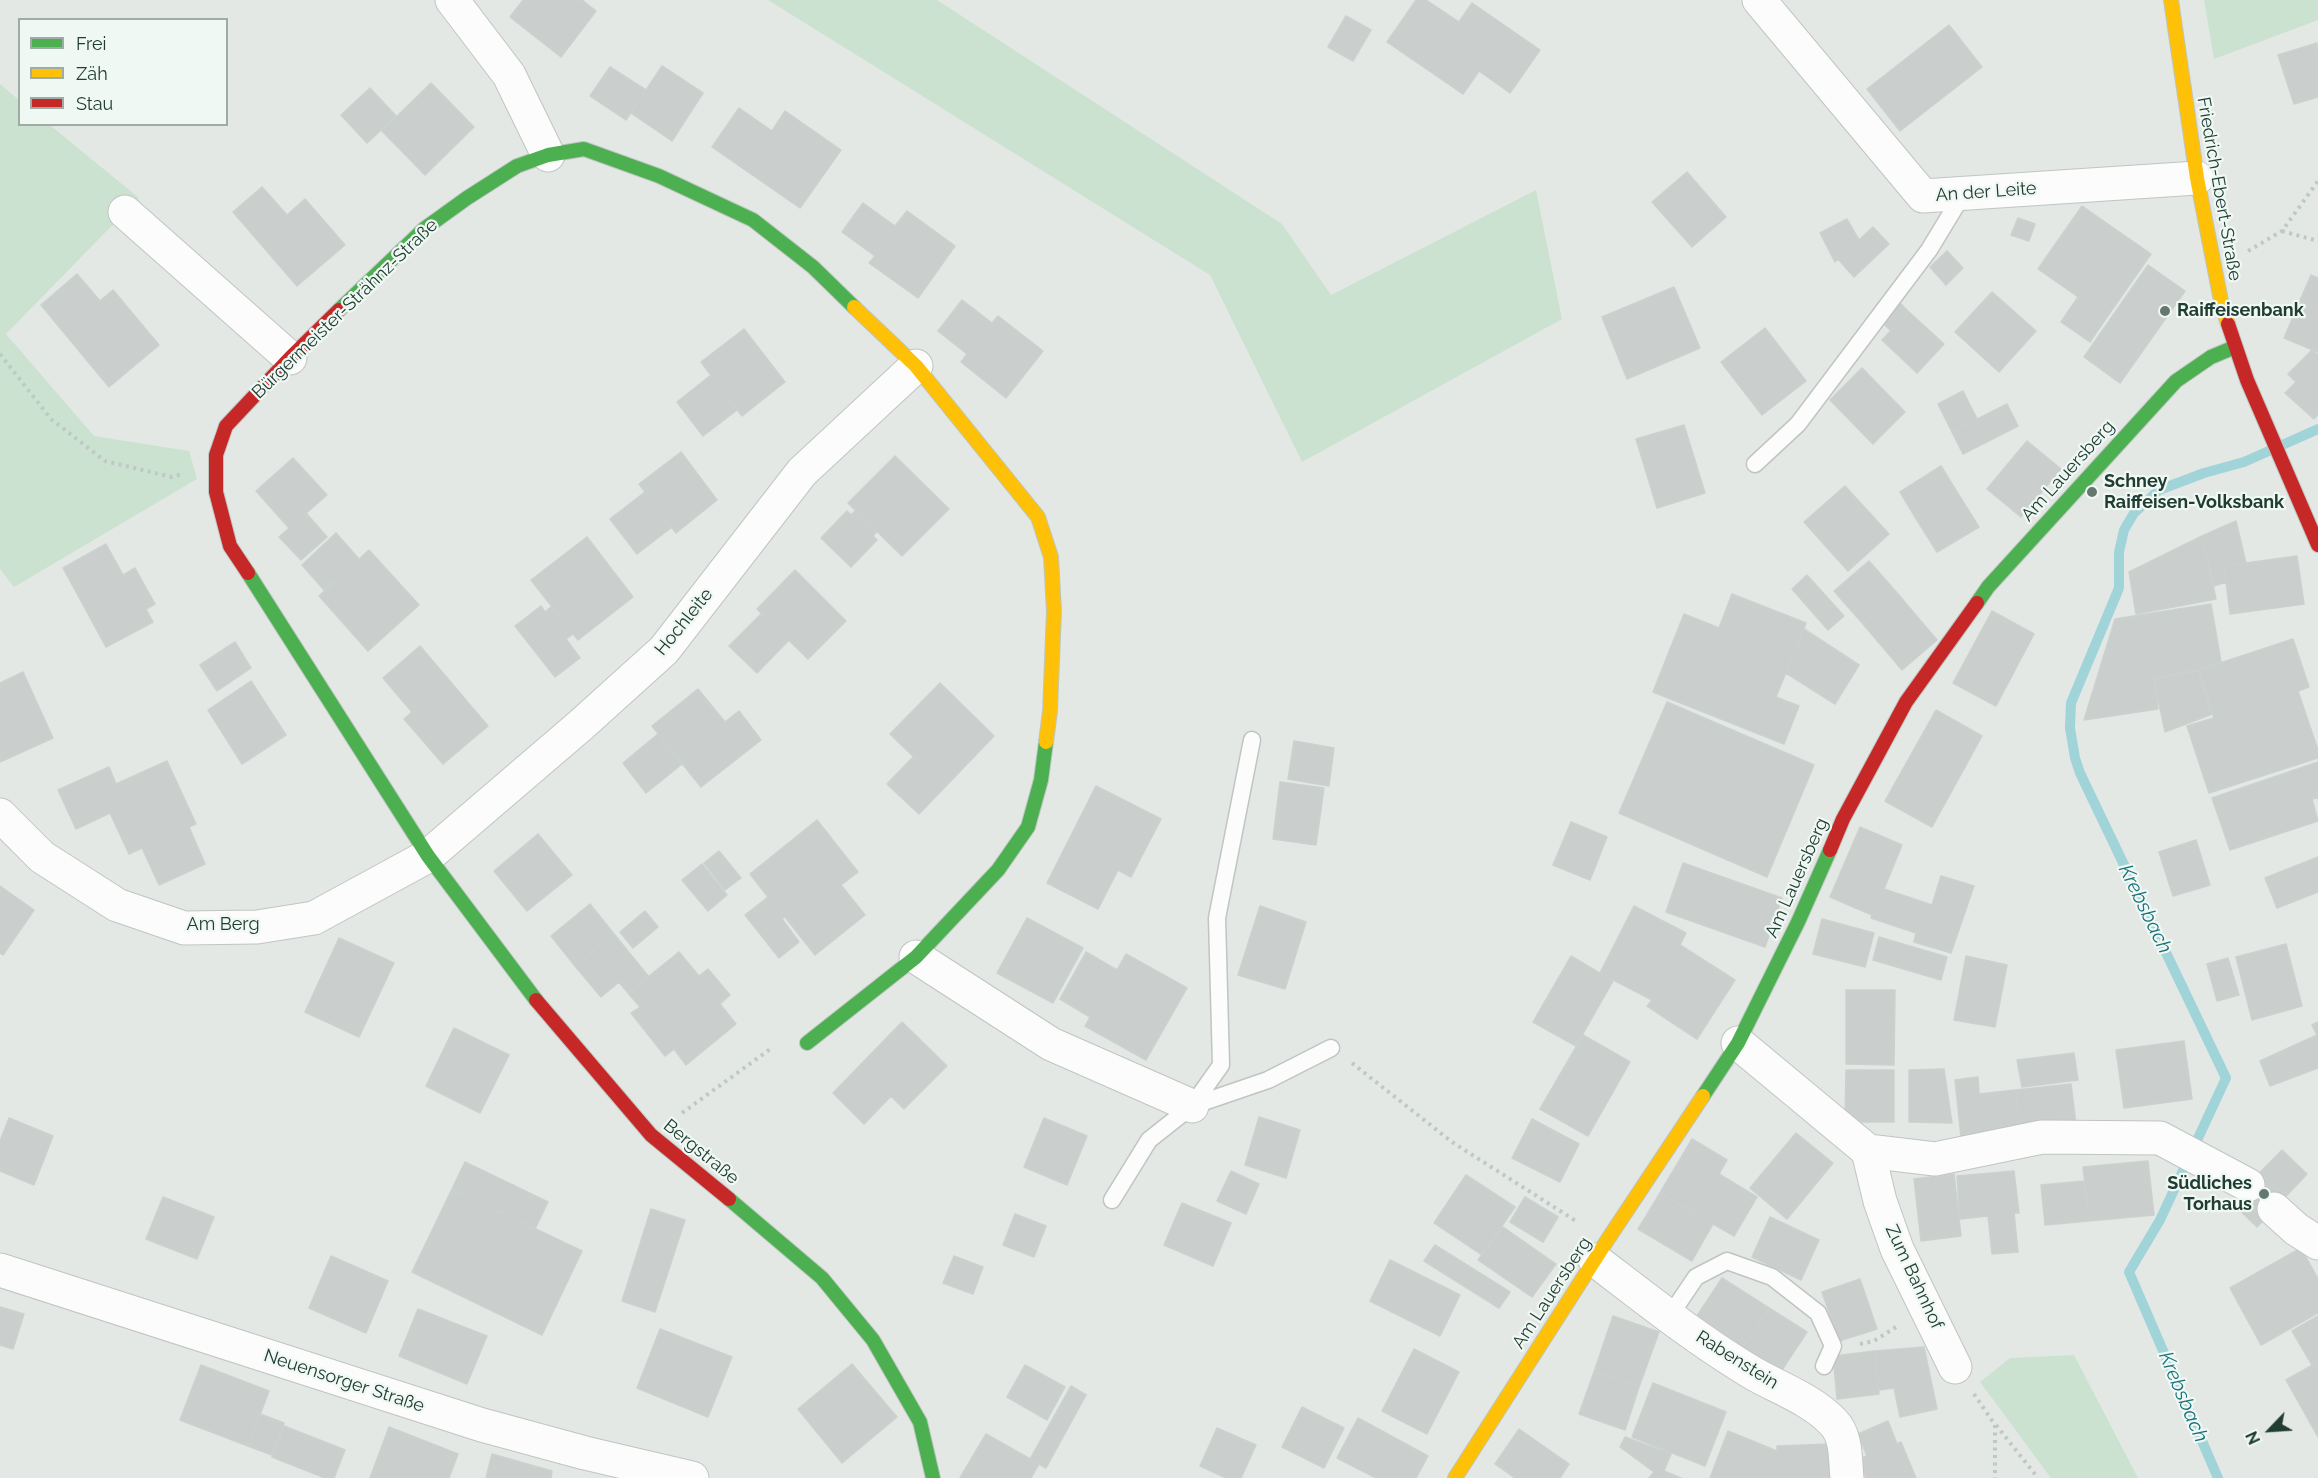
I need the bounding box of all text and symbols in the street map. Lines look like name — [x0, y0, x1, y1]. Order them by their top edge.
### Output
legend — [18, 18, 228, 126]
text: Frei — [76, 33, 106, 54]
text: Zäh — [76, 63, 108, 84]
text: Stau — [76, 93, 113, 114]
street label: Friedrich-Ebert-Straße — [2192, 96, 2246, 282]
street label: An der Leite — [1935, 178, 2037, 206]
street label: Bürgermeister-Strähnz-Straße — [248, 215, 442, 403]
place label: Raiffeisenbank — [2177, 300, 2304, 322]
marker: Raiffeisenbank — [2158, 304, 2172, 318]
street label: Am Lauersberg — [2017, 416, 2119, 526]
place label: Schney Raiffeisen-Volksbank — [2104, 471, 2284, 514]
marker: Schney Raiffeisen-Volksbank — [2085, 485, 2099, 499]
street label: Hochleite — [650, 584, 718, 660]
street label: Am Lauersberg — [1761, 815, 1833, 941]
water label: Krebsbach — [2113, 860, 2177, 958]
street label: Am Berg — [186, 914, 260, 936]
street label: Bergstraße — [659, 1115, 743, 1189]
place label: Südliches Torhaus — [2167, 1173, 2252, 1216]
marker: Südliches Torhaus — [2257, 1187, 2271, 1201]
street label: Zum Bahnhof — [1880, 1221, 1948, 1333]
street label: Am Lauersberg — [1508, 1233, 1596, 1353]
street label: Rabenstein — [1692, 1326, 1782, 1394]
street label: Neuensorger Straße — [261, 1345, 427, 1417]
water label: Krebsbach — [2153, 1348, 2213, 1446]
north arrow — [2240, 1400, 2300, 1460]
text: N — [2242, 1428, 2264, 1447]

